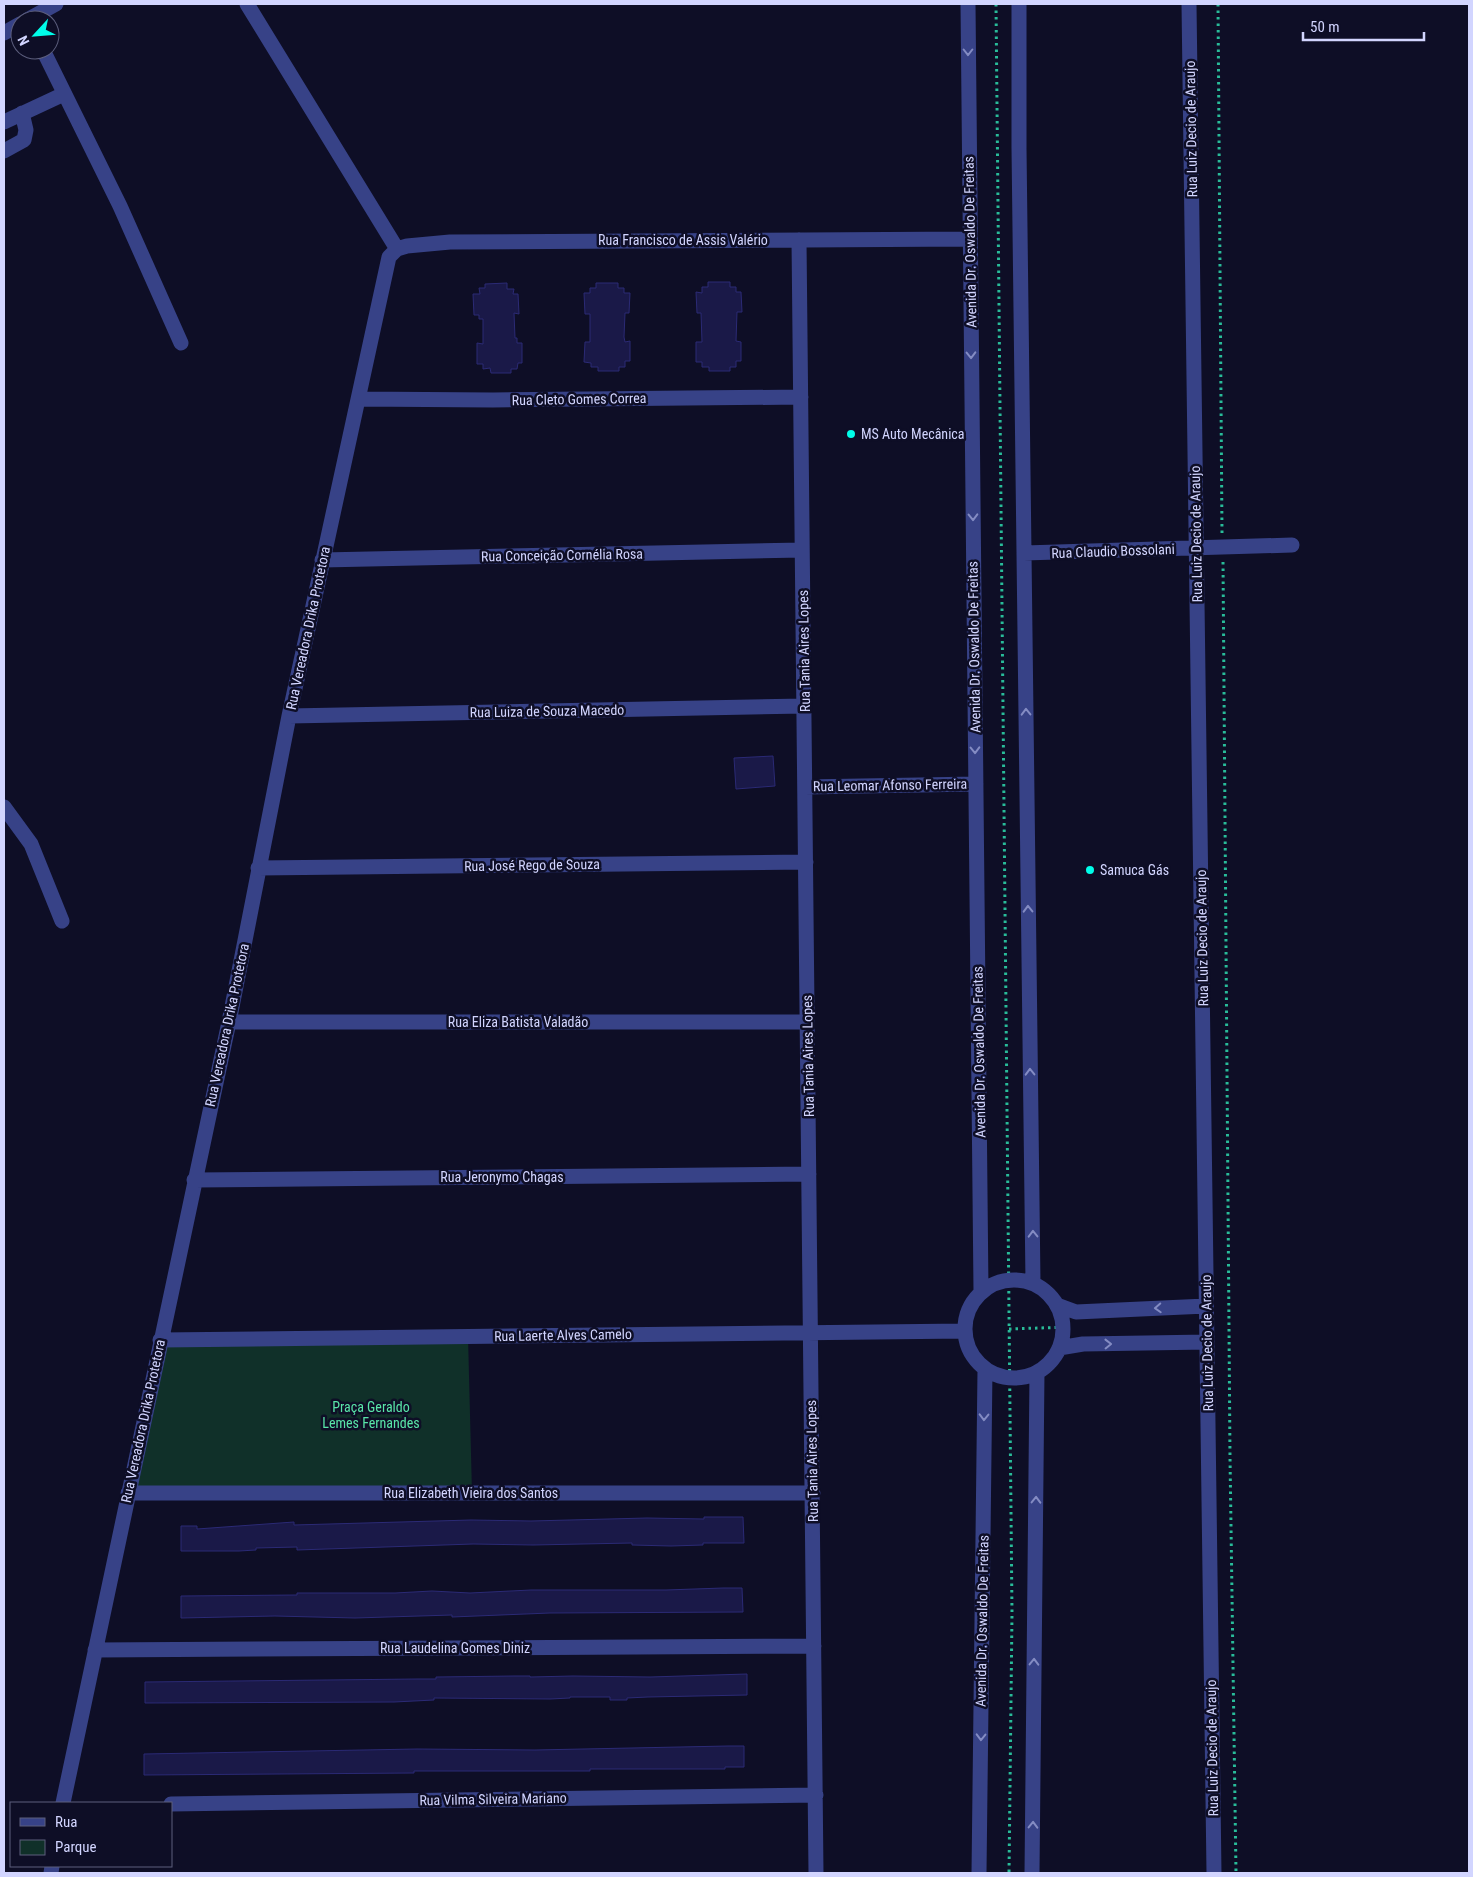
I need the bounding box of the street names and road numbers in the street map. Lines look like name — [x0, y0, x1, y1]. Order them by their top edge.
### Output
street label: Rua Luiz Decio de Araujo — [1182, 61, 1200, 197]
street label: Avenida Dr. Oswaldo De Freitas — [961, 156, 979, 328]
street label: Rua Francisco de Assis Valério — [598, 232, 768, 248]
street label: Rua Cleto Gomes Correa — [512, 390, 646, 408]
street label: Rua Luiz Decio de Araujo — [1187, 466, 1205, 602]
street label: Rua Claudio Bossolani — [1051, 541, 1175, 561]
street label: Rua Vereadora Drika Protetora — [283, 545, 333, 711]
street label: Rua Conceição Cornélia Rosa — [481, 546, 643, 564]
street label: Avenida Dr. Oswaldo De Freitas — [965, 561, 983, 733]
street label: Rua Tania Aires Lopes — [795, 590, 813, 712]
street label: Rua Luiza de Souza Macedo — [470, 702, 624, 720]
street label: Rua Leomar Afonso Ferreira — [813, 776, 967, 794]
street label: Rua José Rego de Souza — [464, 856, 600, 874]
street label: Rua Luiz Decio de Araujo — [1193, 870, 1211, 1006]
street label: Rua Vereadora Drika Protetora — [202, 942, 252, 1108]
street label: Avenida Dr. Oswaldo De Freitas — [970, 966, 988, 1138]
street label: Rua Tania Aires Lopes — [799, 995, 817, 1117]
street label: Rua Eliza Batista Valadão — [448, 1014, 588, 1030]
street label: Rua Jeronymo Chagas — [440, 1169, 564, 1185]
street label: Rua Luiz Decio de Araujo — [1198, 1275, 1216, 1411]
street label: Rua Laerte Alves Camelo — [494, 1326, 632, 1344]
street label: Rua Vereadora Drika Protetora — [118, 1338, 168, 1504]
street label: Rua Tania Aires Lopes — [803, 1400, 821, 1522]
street label: Rua Elizabeth Vieira dos Santos — [384, 1485, 558, 1501]
street label: Avenida Dr. Oswaldo De Freitas — [973, 1535, 991, 1707]
street label: Rua Laudelina Gomes Diniz — [380, 1640, 530, 1656]
street label: Rua Luiz Decio de Araujo — [1203, 1680, 1221, 1816]
street label: Rua Vilma Silveira Mariano — [419, 1790, 567, 1808]

